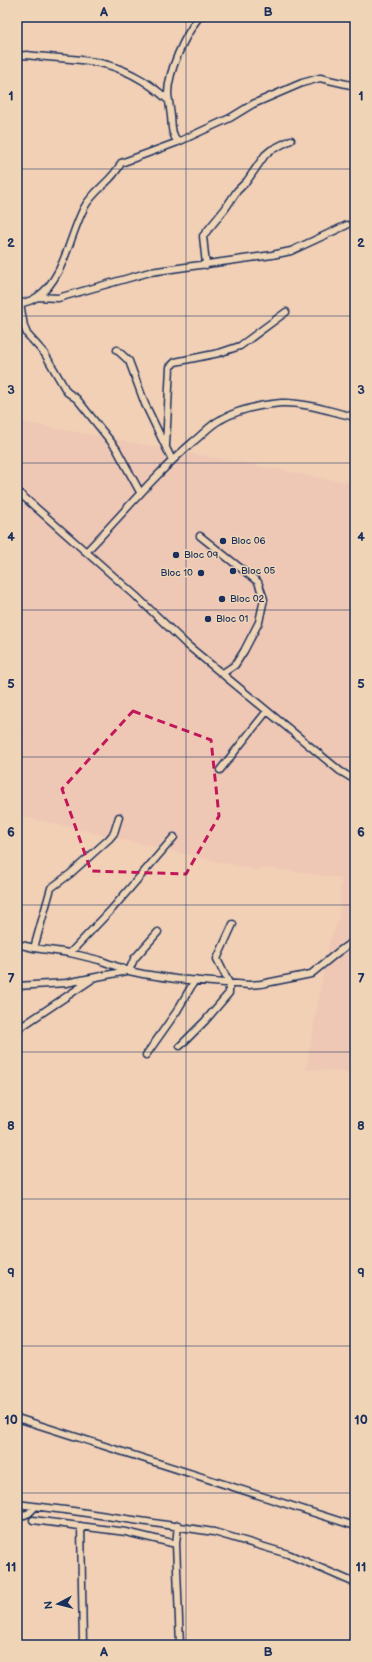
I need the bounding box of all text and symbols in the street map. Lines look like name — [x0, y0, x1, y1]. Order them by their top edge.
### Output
text: A — [99, 4, 108, 20]
text: B — [263, 4, 273, 20]
text: 1 — [8, 88, 14, 104]
text: 1 — [358, 88, 364, 104]
text: 2 — [7, 235, 15, 251]
text: 2 — [357, 235, 365, 251]
text: 3 — [7, 382, 15, 398]
text: 3 — [357, 382, 365, 398]
text: 4 — [7, 529, 15, 545]
text: 4 — [357, 529, 365, 545]
place label: Bloc 06 — [231, 535, 266, 547]
marker: Bloc 06 — [218, 536, 228, 546]
place label: Bloc 09 — [184, 549, 219, 561]
marker: Bloc 09 — [171, 550, 181, 560]
place label: Bloc 05 — [241, 565, 276, 577]
marker: Bloc 05 — [228, 566, 238, 576]
place label: Bloc 10 — [161, 567, 193, 579]
marker: Bloc 10 — [196, 568, 206, 578]
place label: Bloc 02 — [230, 593, 265, 605]
marker: Bloc 02 — [217, 594, 227, 604]
place label: Bloc 01 — [216, 613, 249, 625]
marker: Bloc 01 — [203, 614, 213, 624]
text: 5 — [7, 676, 15, 692]
text: 5 — [357, 676, 365, 692]
text: 6 — [7, 824, 15, 840]
text: 6 — [357, 824, 365, 840]
text: 7 — [7, 971, 15, 987]
text: 7 — [357, 971, 365, 987]
text: 8 — [7, 1118, 15, 1134]
text: 8 — [357, 1118, 365, 1134]
text: 9 — [7, 1265, 15, 1281]
text: 9 — [357, 1265, 365, 1281]
text: 10 — [4, 1412, 18, 1428]
text: 10 — [354, 1412, 368, 1428]
text: 11 — [6, 1559, 16, 1575]
text: 11 — [356, 1559, 366, 1575]
north arrow — [38, 1584, 78, 1624]
text: N — [42, 1600, 56, 1610]
text: A — [99, 1644, 108, 1660]
text: B — [263, 1644, 273, 1660]

